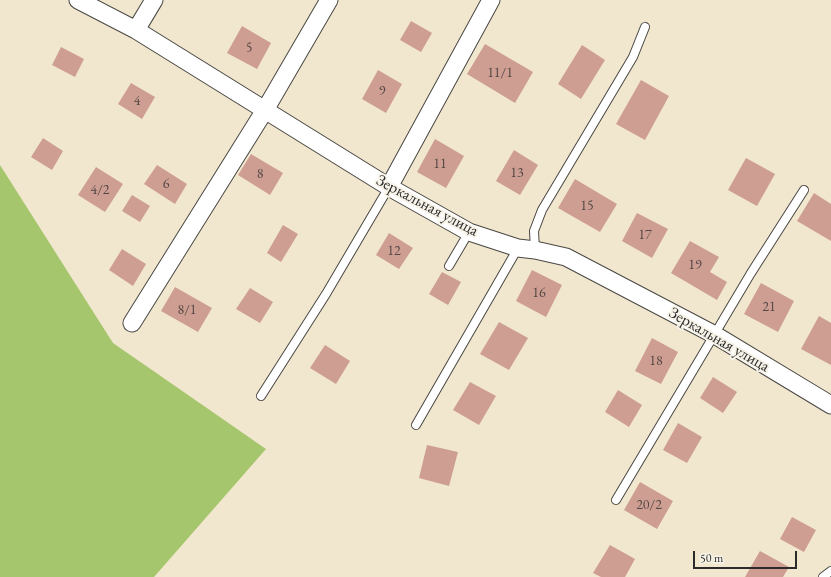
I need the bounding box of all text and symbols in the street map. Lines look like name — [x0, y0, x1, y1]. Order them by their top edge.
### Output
house number: 5 — [246, 40, 252, 56]
house number: 11/1 — [487, 65, 513, 81]
house number: 9 — [379, 83, 385, 99]
house number: 4 — [134, 93, 140, 109]
house number: 11 — [433, 156, 447, 172]
house number: 13 — [510, 165, 524, 181]
house number: 8 — [257, 166, 263, 182]
street label: Зеркальная улица — [373, 171, 481, 241]
house number: 6 — [163, 176, 169, 192]
house number: 4/2 — [90, 182, 110, 198]
house number: 15 — [580, 198, 594, 214]
house number: 17 — [638, 227, 652, 243]
house number: 12 — [387, 243, 401, 259]
house number: 19 — [688, 257, 702, 273]
house number: 16 — [532, 285, 546, 301]
house number: 21 — [762, 299, 776, 315]
house number: 8/1 — [177, 302, 197, 318]
street label: Зеркальная улица — [665, 303, 773, 377]
house number: 18 — [649, 353, 663, 369]
house number: 20/2 — [636, 497, 662, 513]
scale bar — [695, 543, 799, 569]
text: 50 m — [700, 550, 723, 566]

